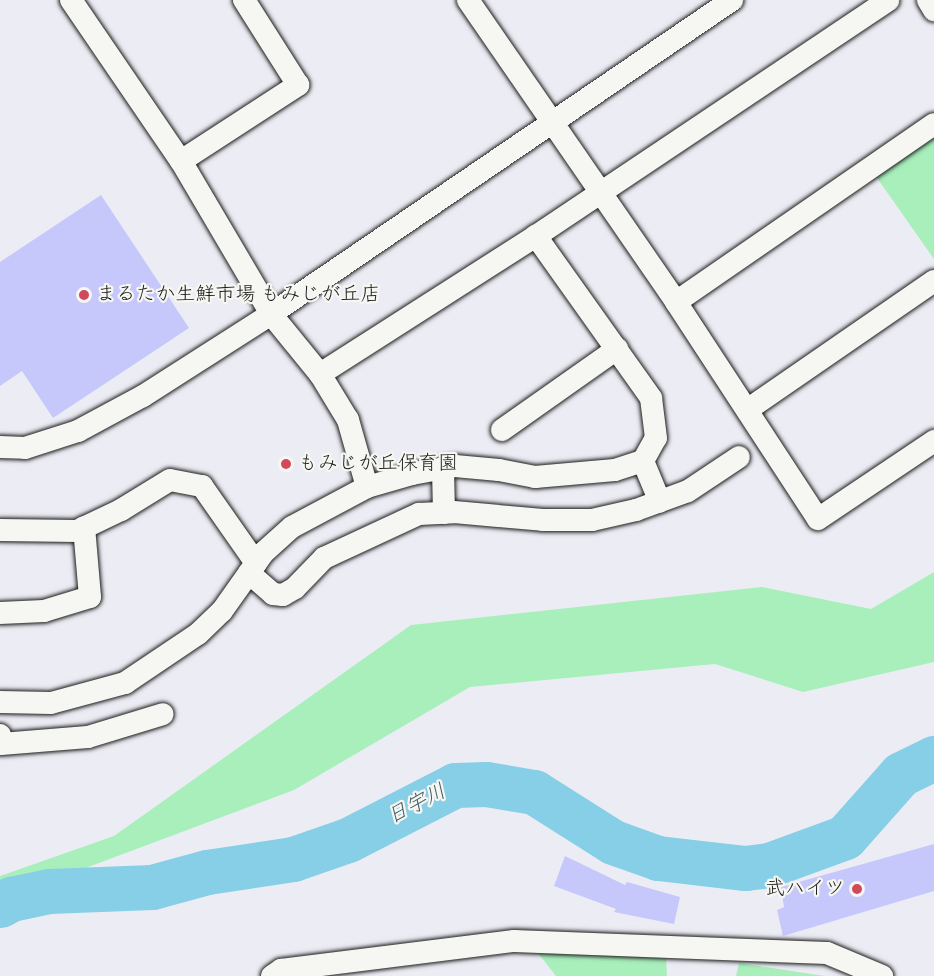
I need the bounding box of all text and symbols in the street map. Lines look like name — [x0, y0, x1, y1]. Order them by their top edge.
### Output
place label: まるたか生鮮市場 もみじが丘店 — [96, 283, 381, 307]
marker: まるたか生鮮市場 もみじが丘店 — [77, 288, 91, 302]
place label: もみじが丘保育園 — [298, 452, 458, 476]
marker: もみじが丘保育園 — [279, 457, 293, 471]
water label: 日宇川 — [383, 779, 451, 831]
place label: 武ハイツ — [765, 877, 845, 901]
marker: 武ハイツ — [850, 882, 864, 896]

